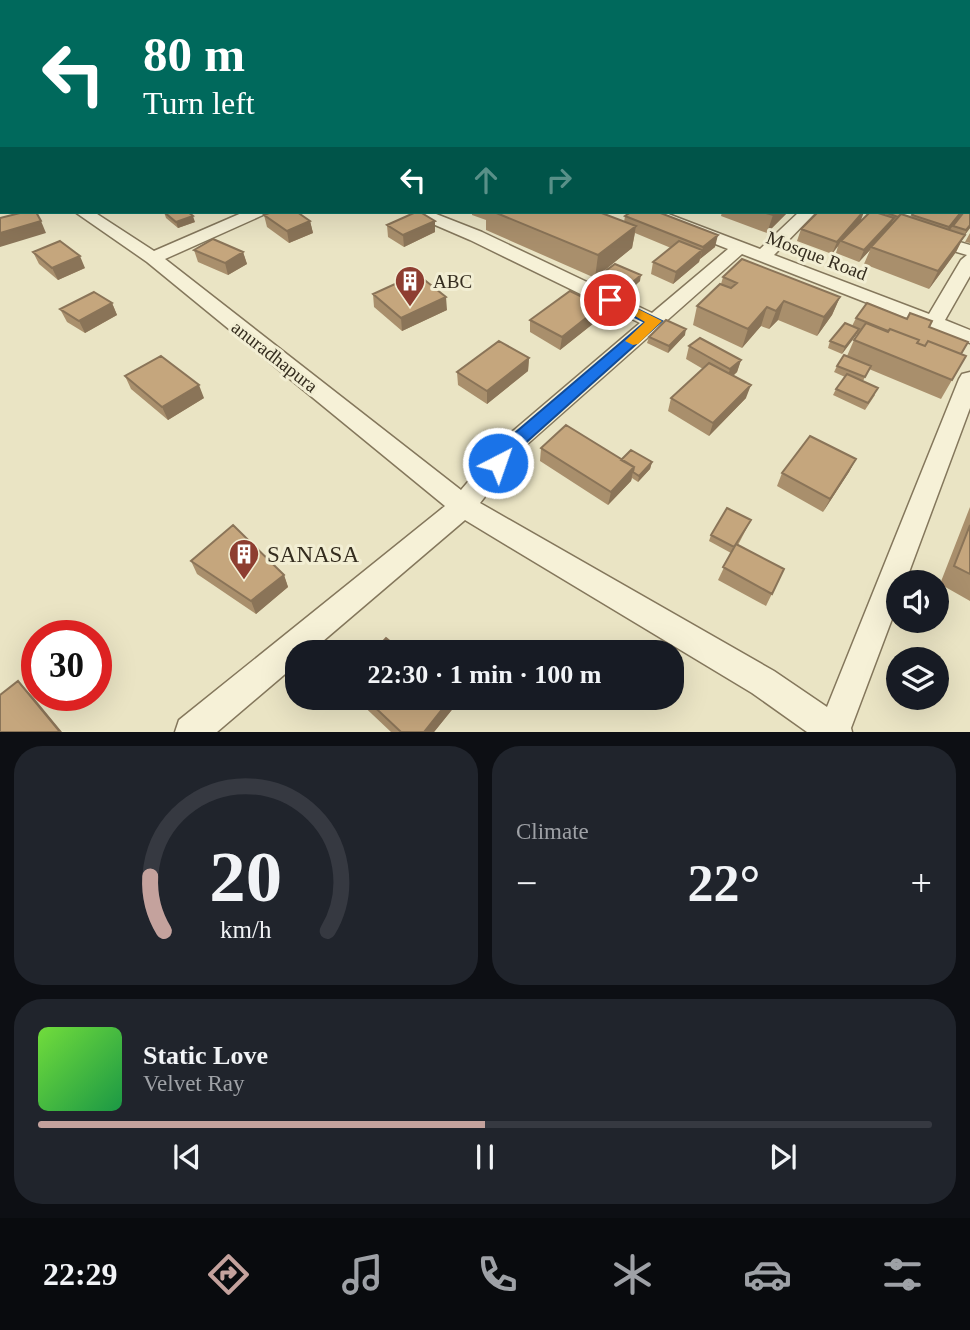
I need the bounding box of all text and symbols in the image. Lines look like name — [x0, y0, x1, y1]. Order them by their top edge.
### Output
text: 80 m — [143, 27, 245, 82]
icon: left — [28, 28, 119, 119]
text: Turn left — [143, 85, 255, 121]
icon: left — [394, 161, 432, 199]
icon: ahead — [467, 161, 505, 199]
icon: right — [540, 161, 578, 199]
street label: Mosque Road — [764, 227, 871, 284]
building icon: ABC — [393, 264, 427, 308]
pin — [580, 270, 640, 330]
place label: ABC — [433, 271, 472, 292]
icon: arrive — [591, 281, 629, 319]
street label: anuradhapura — [227, 316, 322, 397]
position arrow — [461, 426, 535, 500]
building icon: SANASA — [227, 537, 261, 581]
place label: SANASA — [267, 542, 359, 567]
map controls — [886, 570, 949, 710]
button: sound — [886, 570, 949, 633]
speed limit sign: 30 — [21, 620, 112, 711]
button: layers — [886, 647, 949, 710]
text: 22:30 · 1 min · 100 m — [368, 660, 602, 689]
text: Climate — [516, 819, 589, 844]
text: 20 — [210, 837, 282, 918]
text: 22° — [688, 855, 760, 912]
text: − — [516, 862, 537, 904]
text: + — [911, 862, 932, 904]
text: km/h — [220, 916, 272, 943]
text: Static Love — [143, 1041, 268, 1070]
text: Velvet Ray — [143, 1071, 245, 1096]
icon: previous — [168, 1138, 206, 1176]
icon: pause — [466, 1138, 504, 1176]
icon: next — [764, 1138, 802, 1176]
icon: directions — [204, 1250, 253, 1299]
icon: music — [338, 1250, 387, 1299]
icon: phone — [473, 1250, 522, 1299]
icon: climate — [608, 1250, 657, 1299]
icon: car — [743, 1250, 792, 1299]
icon: filters — [878, 1250, 927, 1299]
text: 22:29 — [43, 1256, 118, 1292]

